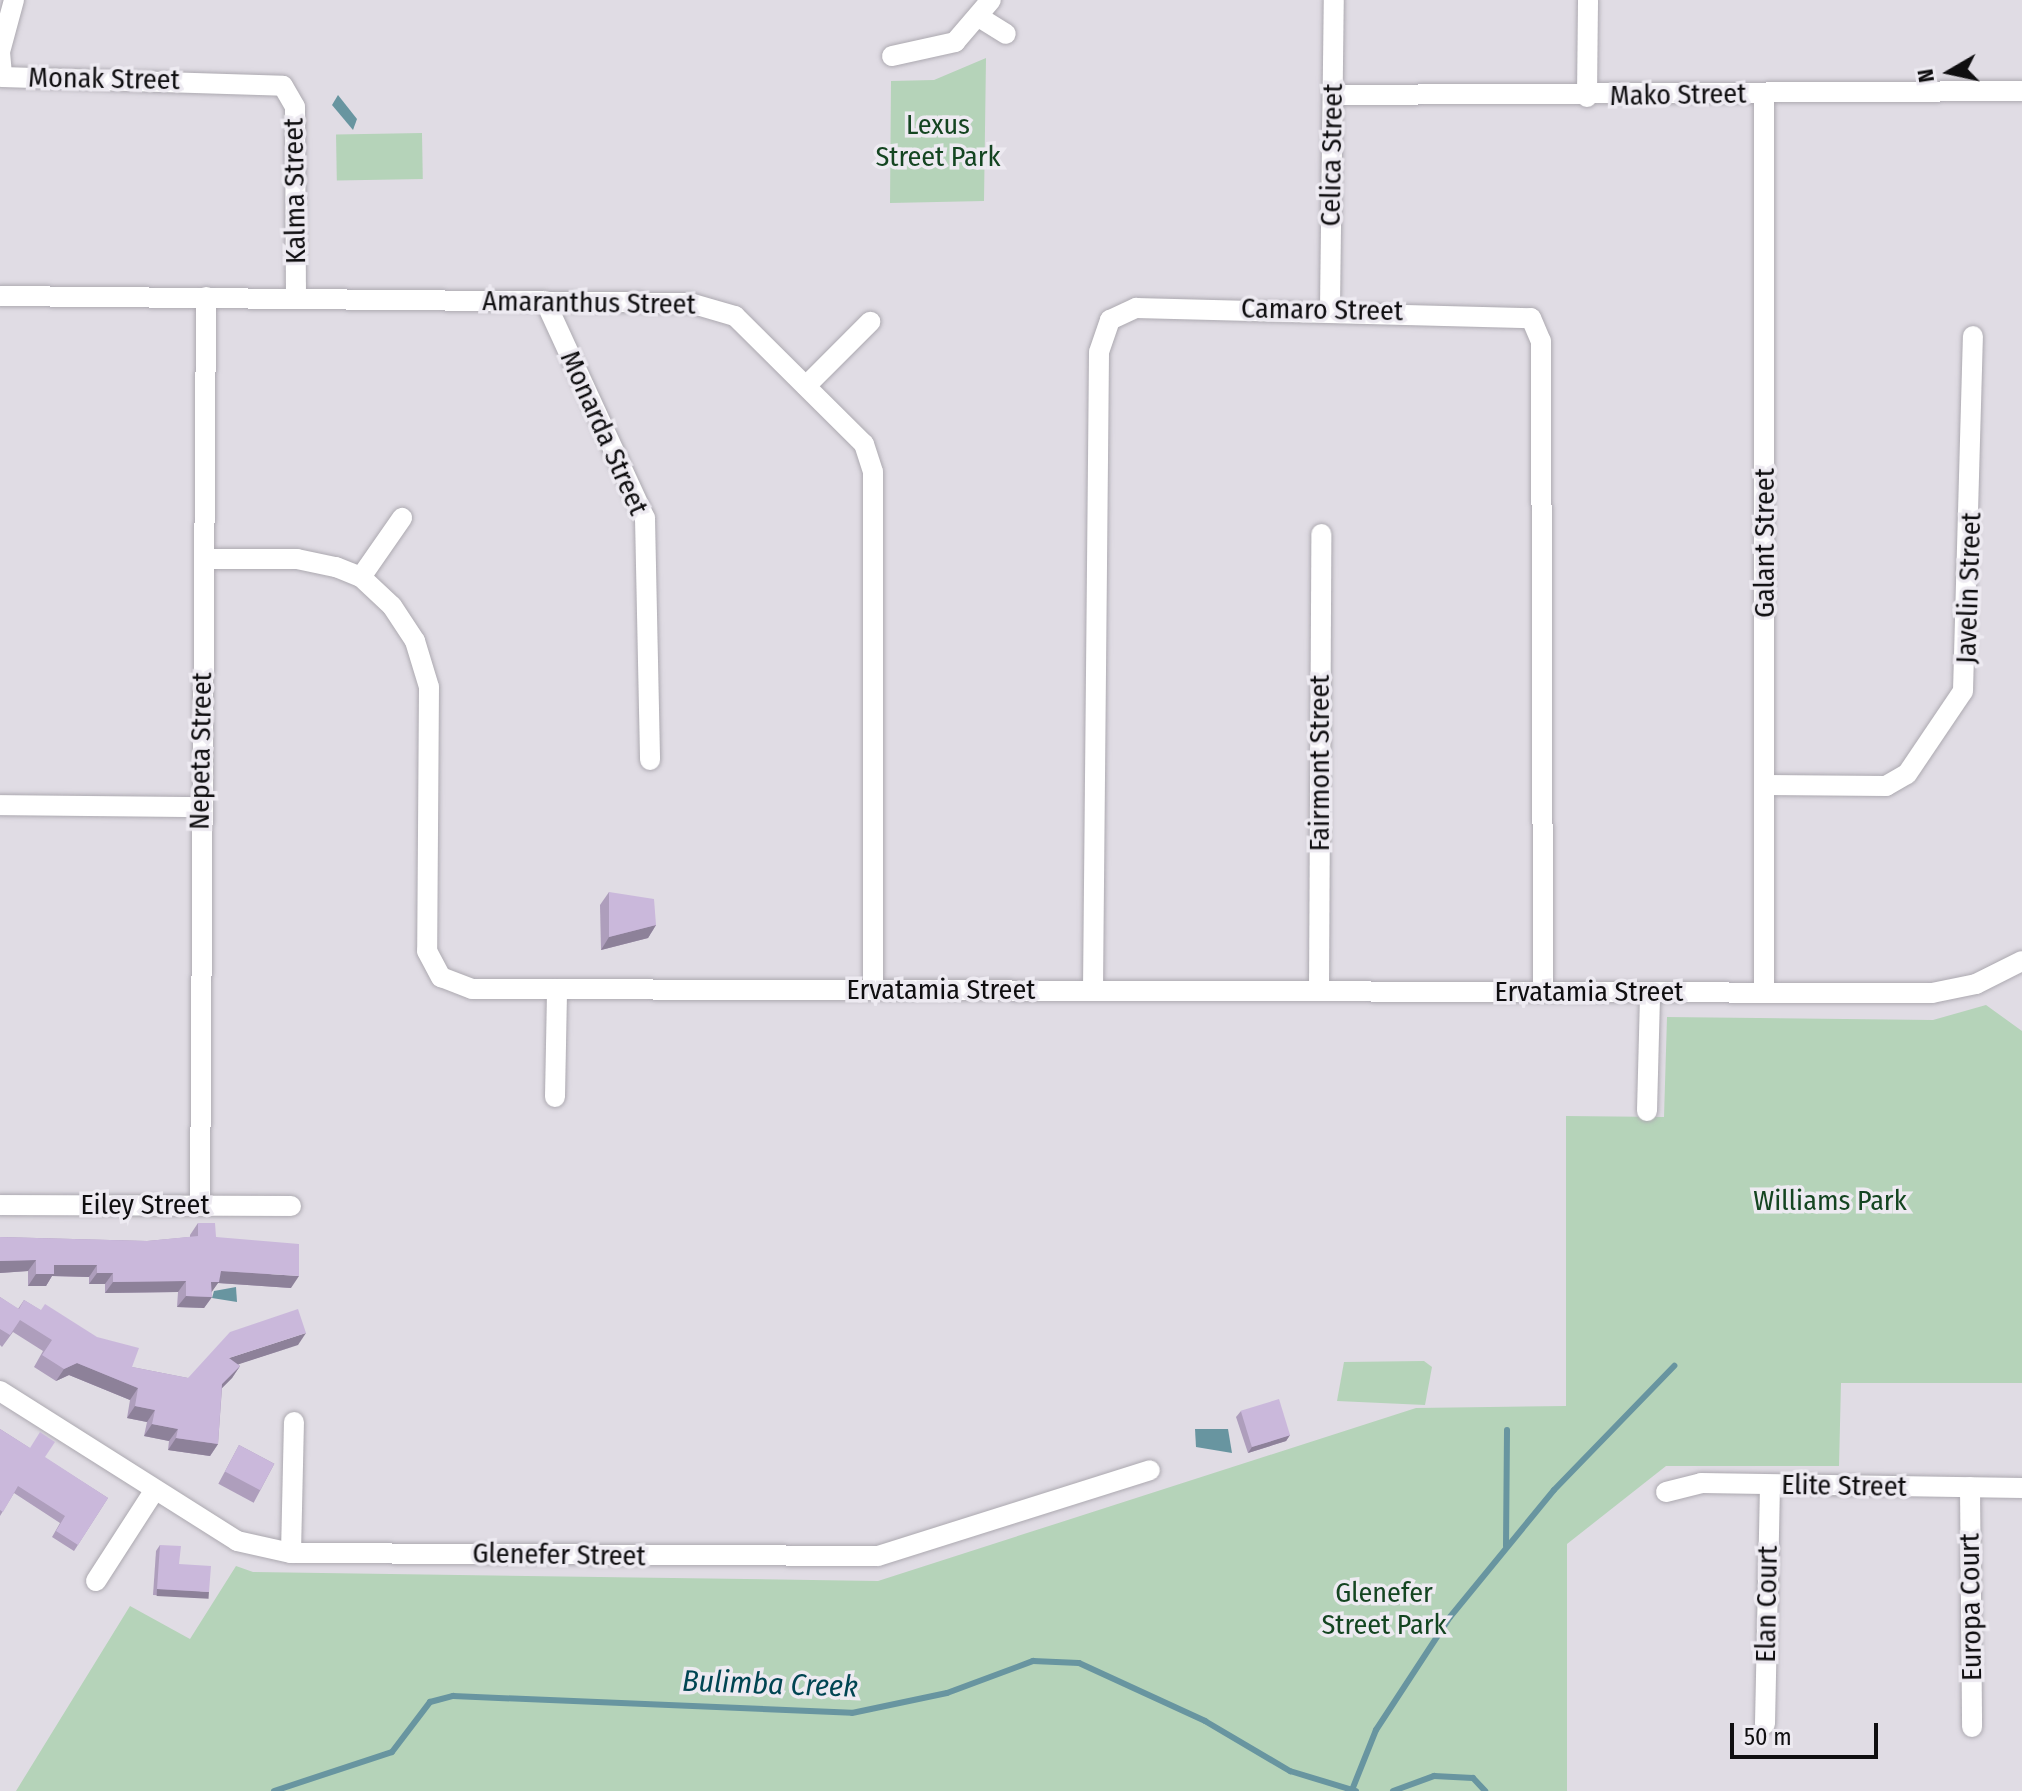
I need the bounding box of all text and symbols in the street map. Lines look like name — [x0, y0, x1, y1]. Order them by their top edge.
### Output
north arrow — [1910, 32, 1990, 112]
street label: Monak Street — [28, 61, 180, 97]
text: N — [1911, 67, 1940, 84]
street label: Mako Street — [1609, 77, 1747, 113]
street label: Celica Street — [1314, 83, 1350, 227]
park label: Lexus Street Park — [875, 108, 1001, 174]
street label: Kalma Street — [277, 118, 313, 264]
street label: Amaranthus Street — [482, 284, 696, 322]
street label: Camaro Street — [1241, 292, 1403, 328]
street label: Monarda Street — [553, 346, 655, 520]
street label: Galant Street — [1748, 468, 1782, 618]
street label: Javelin Street — [1950, 512, 1988, 664]
street label: Nepeta Street — [183, 672, 219, 830]
street label: Fairmont Street — [1303, 675, 1337, 851]
street label: Ervatamia Street — [847, 973, 1035, 1007]
street label: Ervatamia Street — [1495, 975, 1683, 1009]
park label: Williams Park — [1753, 1184, 1907, 1218]
street label: Eiley Street — [80, 1188, 210, 1222]
street label: Elite Street — [1781, 1468, 1907, 1504]
street label: Europa Court — [1953, 1533, 1989, 1681]
street label: Glenefer Street — [472, 1537, 646, 1573]
street label: Elan Court — [1749, 1545, 1785, 1663]
park label: Glenefer Street Park — [1321, 1576, 1447, 1642]
water label: Bulimba Creek — [681, 1663, 859, 1705]
scale bar — [1734, 1707, 1882, 1757]
text: 50 m — [1744, 1723, 1792, 1751]

